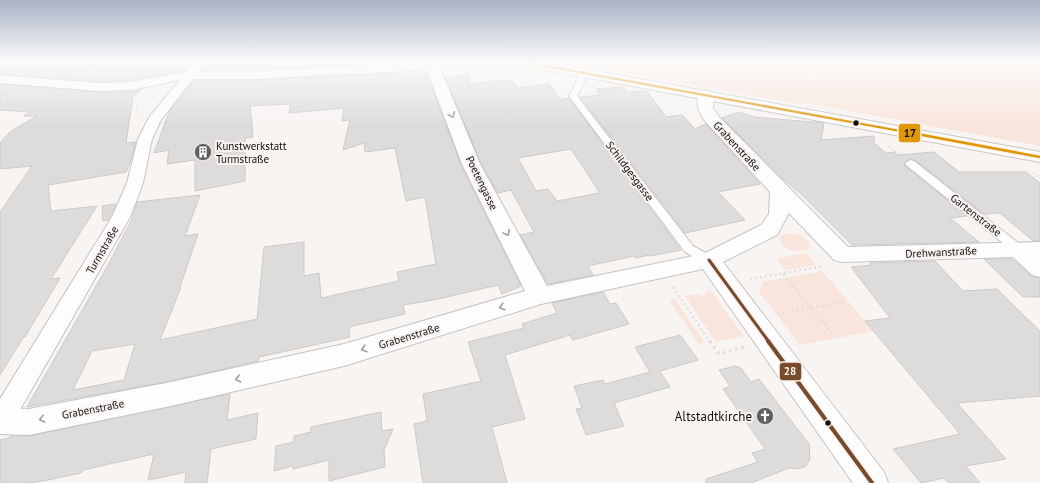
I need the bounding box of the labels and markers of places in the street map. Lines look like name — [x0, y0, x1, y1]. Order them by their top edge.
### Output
unlabelled marker — [851, 118, 861, 128]
place label: Kunstwerkstatt Turmstraße — [216, 139, 287, 166]
building icon: Kunstwerkstatt Turmstraße — [193, 142, 213, 162]
church icon: Altstadtkirche — [755, 406, 775, 426]
place label: Altstadtkirche — [675, 408, 752, 425]
unlabelled marker — [823, 418, 833, 428]

